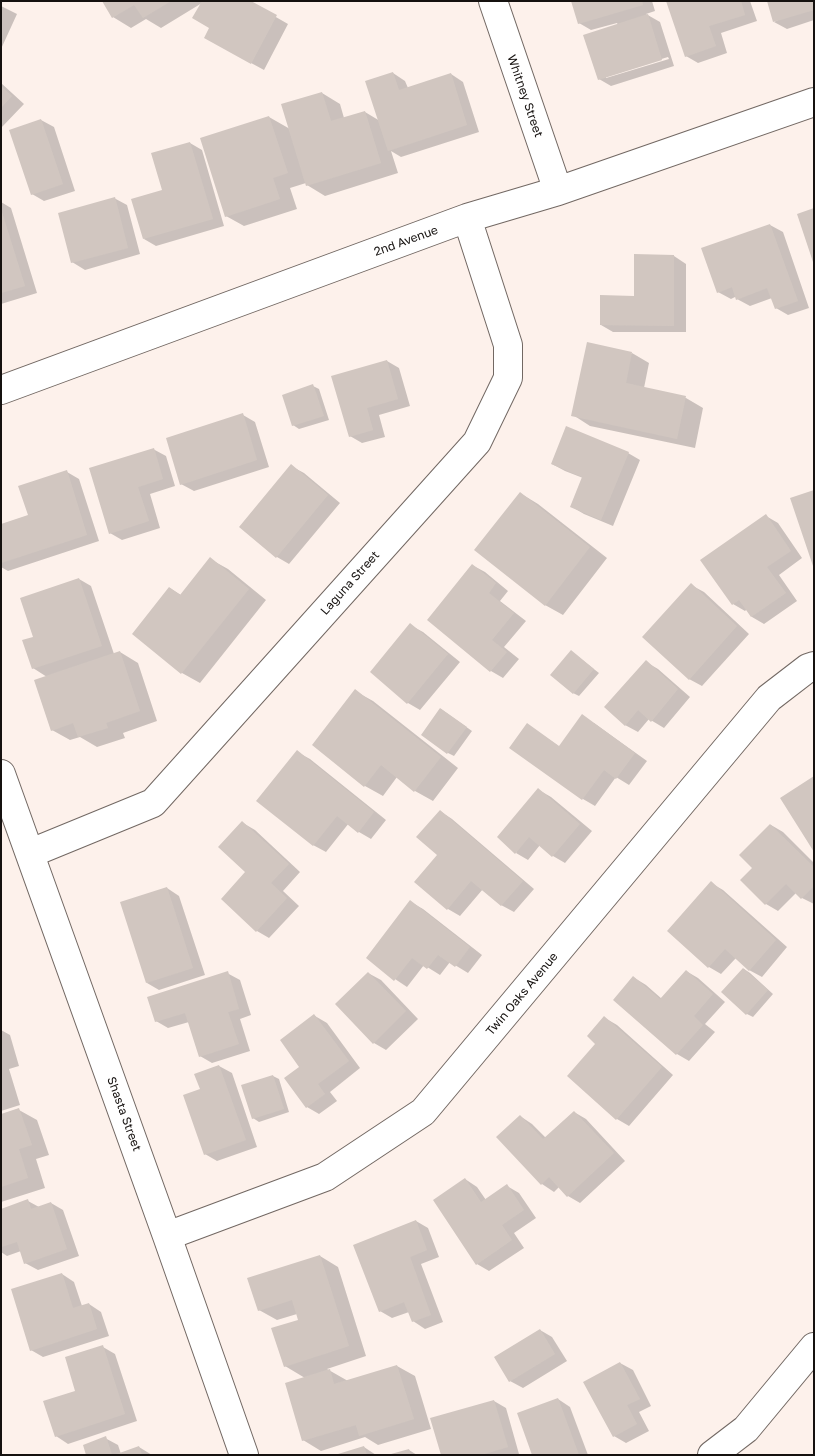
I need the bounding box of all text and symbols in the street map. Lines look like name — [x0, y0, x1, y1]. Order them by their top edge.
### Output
street label: Whitney Street — [504, 53, 546, 139]
street label: 2nd Avenue — [372, 223, 440, 259]
street label: Laguna Street — [318, 548, 382, 618]
street label: Twin Oaks Avenue — [483, 950, 561, 1038]
street label: Shasta Street — [104, 1075, 144, 1153]

